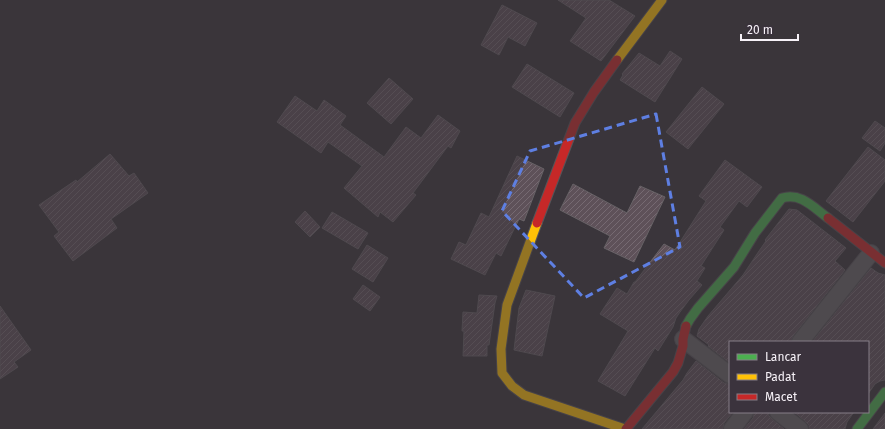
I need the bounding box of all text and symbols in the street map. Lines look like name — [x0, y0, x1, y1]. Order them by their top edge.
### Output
scale bar — [741, 16, 798, 42]
text: 20 m — [747, 23, 773, 37]
legend — [729, 341, 869, 413]
text: Lancar — [765, 350, 802, 364]
text: Padat — [765, 370, 797, 384]
text: Macet — [765, 390, 798, 404]

